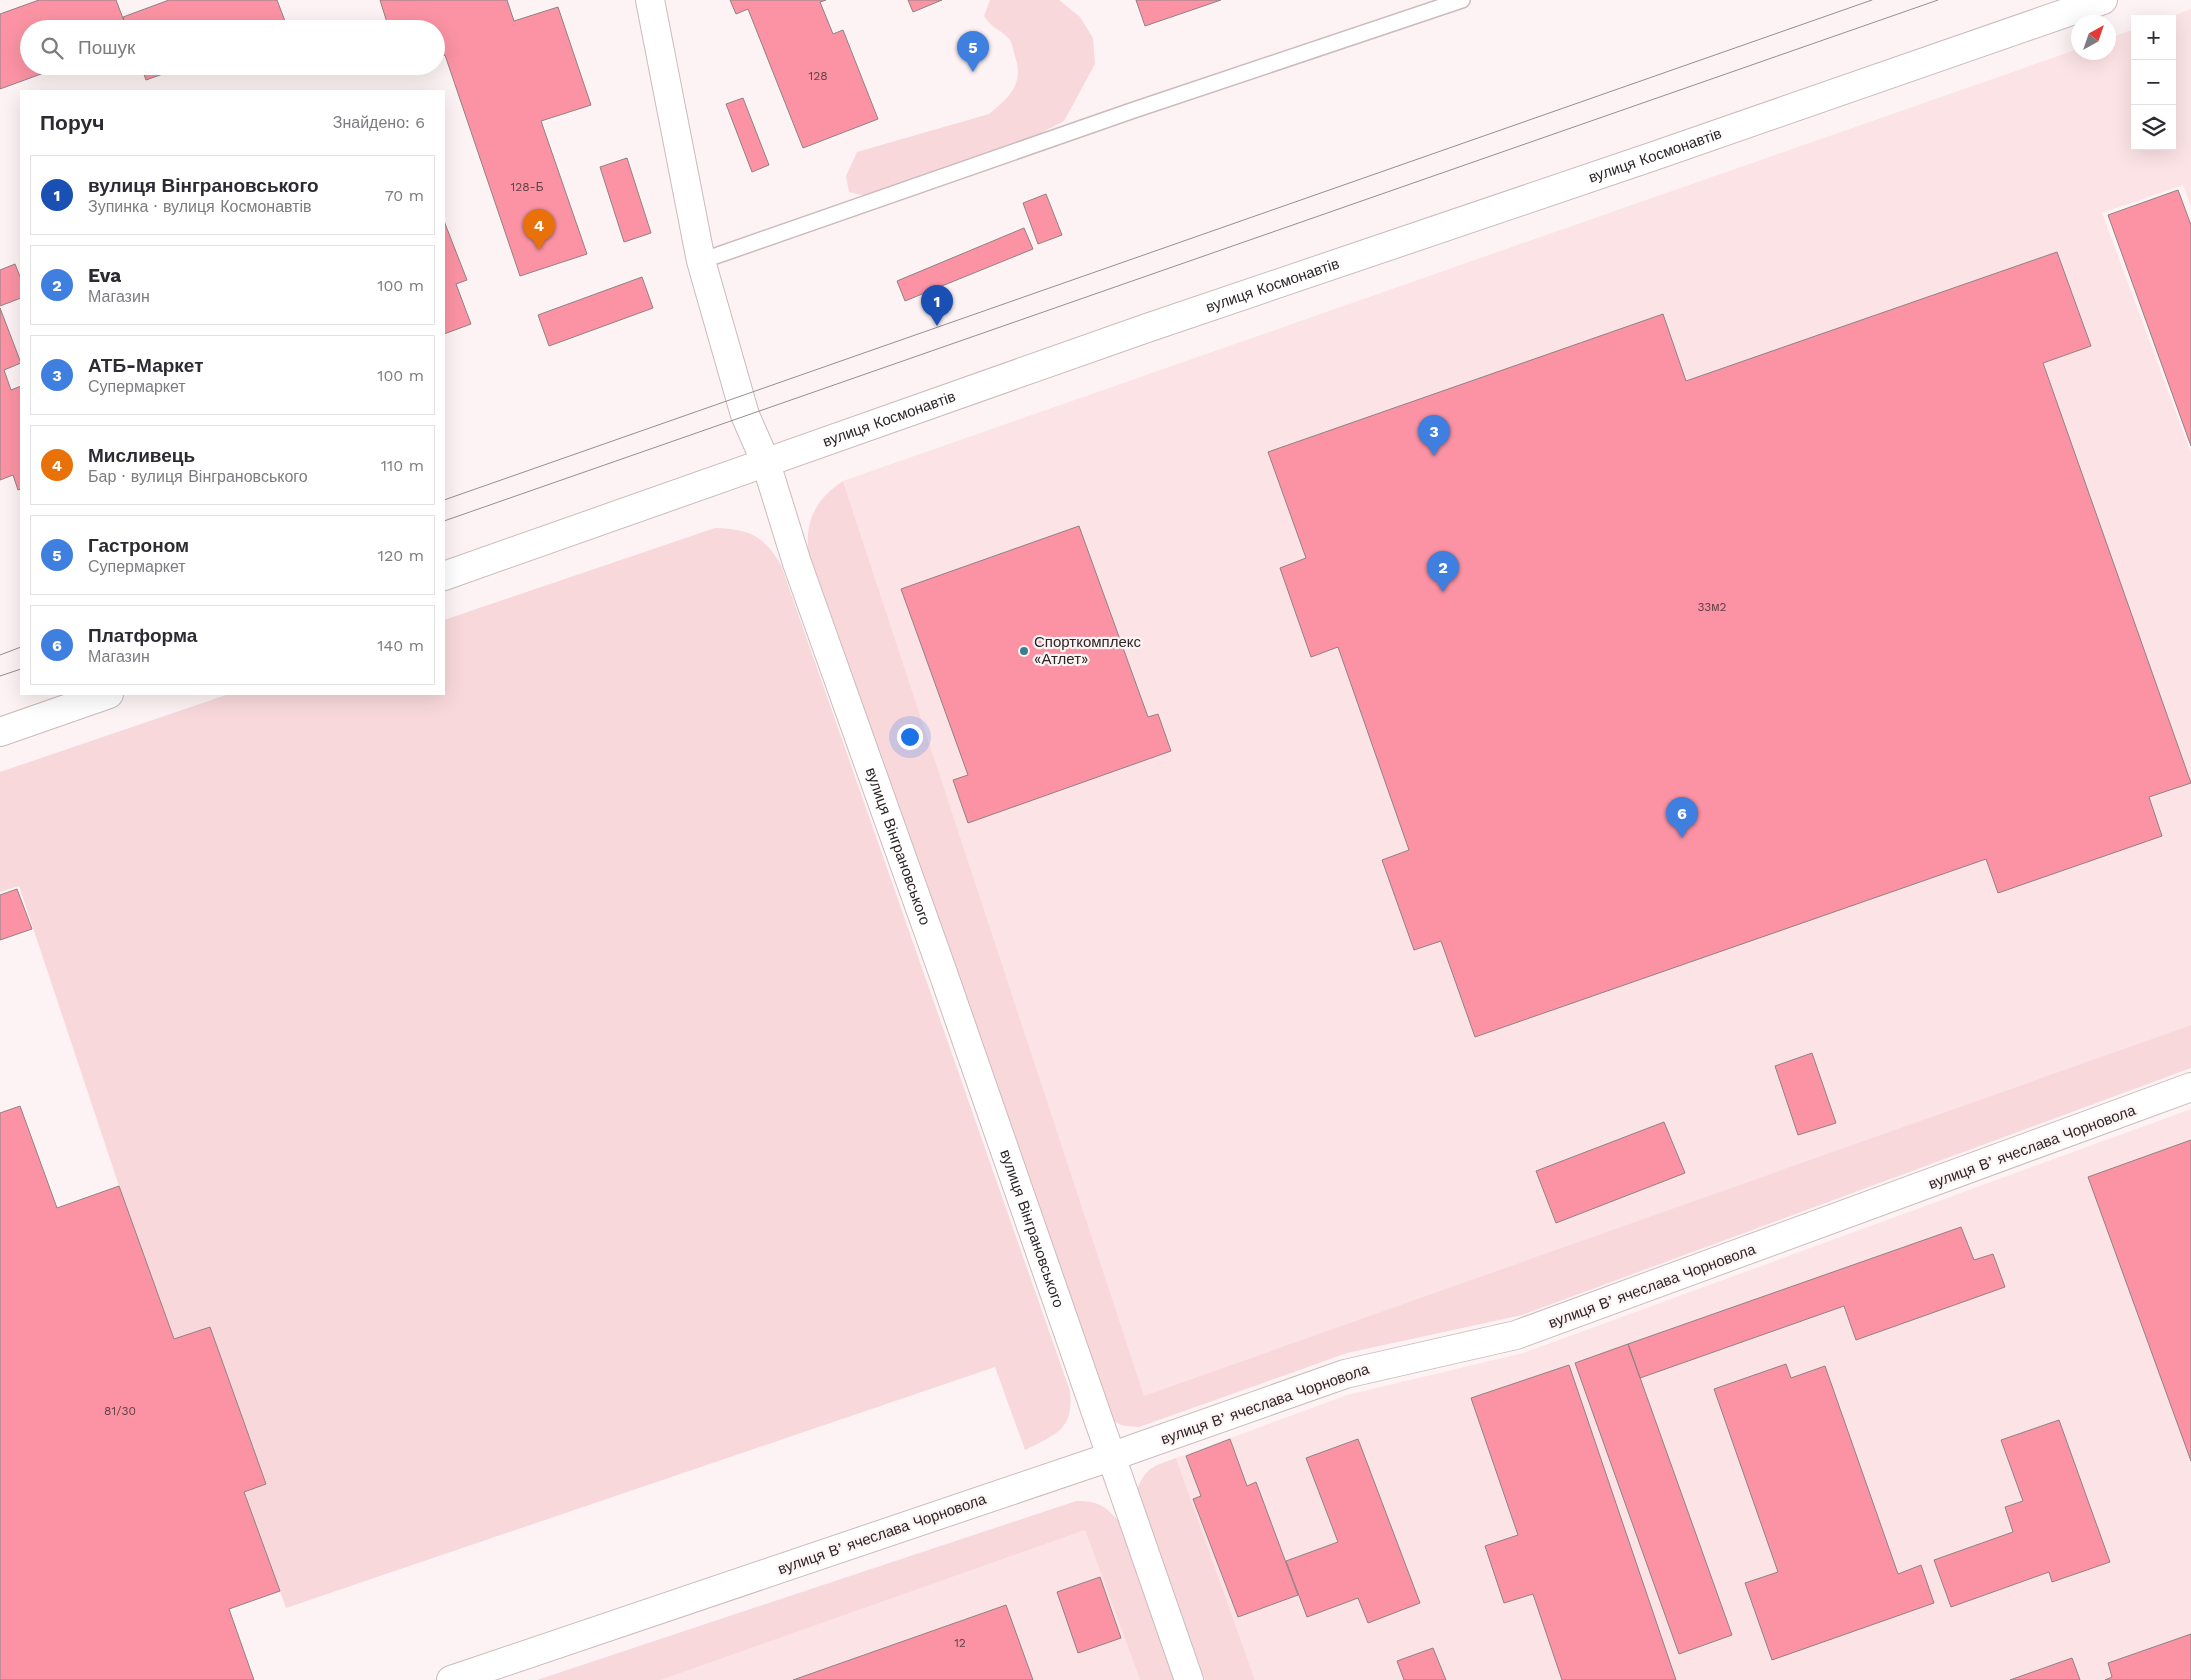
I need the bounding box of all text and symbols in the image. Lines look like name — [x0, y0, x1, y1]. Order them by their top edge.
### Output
north arrow — [2071, 15, 2116, 60]
map controls — [2131, 15, 2176, 150]
button: + — [2131, 15, 2176, 60]
search box — [20, 20, 445, 75]
pin: 5 — [957, 31, 989, 72]
icon: search — [38, 34, 66, 62]
text: Пошук — [78, 36, 135, 59]
button: − — [2131, 60, 2176, 105]
house number: 128 — [808, 69, 828, 83]
button: layers — [2131, 105, 2176, 150]
text: Поруч — [40, 110, 104, 135]
text: Знайдено: 6 — [333, 113, 425, 132]
street label: вулиця Космонавтів — [1586, 124, 1724, 187]
text: вулиця Вінграновського — [88, 174, 319, 197]
house number: 128-Б — [510, 180, 544, 194]
text: 1 — [54, 186, 60, 205]
text: 70 m — [385, 186, 424, 205]
text: Зупинка · вулиця Космонавтів — [88, 197, 312, 216]
pin: 4 — [523, 209, 555, 250]
street label: вулиця Космонавтів — [1204, 254, 1342, 316]
text: Eva — [88, 264, 121, 287]
text: 2 — [52, 276, 62, 295]
text: 100 m — [377, 276, 424, 295]
pin: 1 — [921, 285, 953, 326]
text: Магазин — [88, 287, 150, 306]
text: АТБ-Маркет — [88, 354, 203, 377]
text: 3 — [52, 366, 62, 385]
text: 100 m — [377, 366, 424, 385]
text: Супермаркет — [88, 377, 186, 396]
street label: вулиця Космонавтів — [820, 387, 958, 451]
pin: 3 — [1418, 415, 1450, 456]
text: Мисливець — [88, 444, 195, 467]
text: 4 — [52, 456, 62, 475]
text: 110 m — [381, 456, 424, 475]
text: Бар · вулиця Вінграновського — [88, 467, 308, 486]
text: Гастроном — [88, 534, 189, 557]
text: 5 — [52, 546, 62, 565]
text: 120 m — [378, 546, 424, 565]
pin: 2 — [1427, 551, 1459, 592]
text: Супермаркет — [88, 557, 186, 576]
house number: 33м2 — [1697, 600, 1727, 614]
text: Платформа — [88, 624, 197, 647]
place label: Спорткомплекс «Атлет» — [1034, 633, 1142, 668]
text: 6 — [52, 636, 62, 655]
text: 140 m — [377, 636, 424, 655]
marker: Спорткомплекс «Атлет» — [1018, 645, 1030, 657]
text: Магазин — [88, 647, 150, 666]
your location — [897, 724, 923, 750]
street label: вулиця Вінграновського — [862, 765, 934, 928]
pin: 6 — [1666, 797, 1698, 838]
street label: вулиця Вʼячеслава Чорновола — [1926, 1101, 2139, 1193]
street label: вулиця Вінграновського — [996, 1147, 1068, 1310]
street label: вулиця Вʼячеслава Чорновола — [1546, 1240, 1759, 1332]
street label: вулиця Вʼячеслава Чорновола — [1158, 1360, 1372, 1448]
house number: 81/30 — [104, 1404, 136, 1418]
street label: вулиця Вʼячеслава Чорновола — [775, 1490, 989, 1578]
house number: 12 — [954, 1636, 966, 1650]

